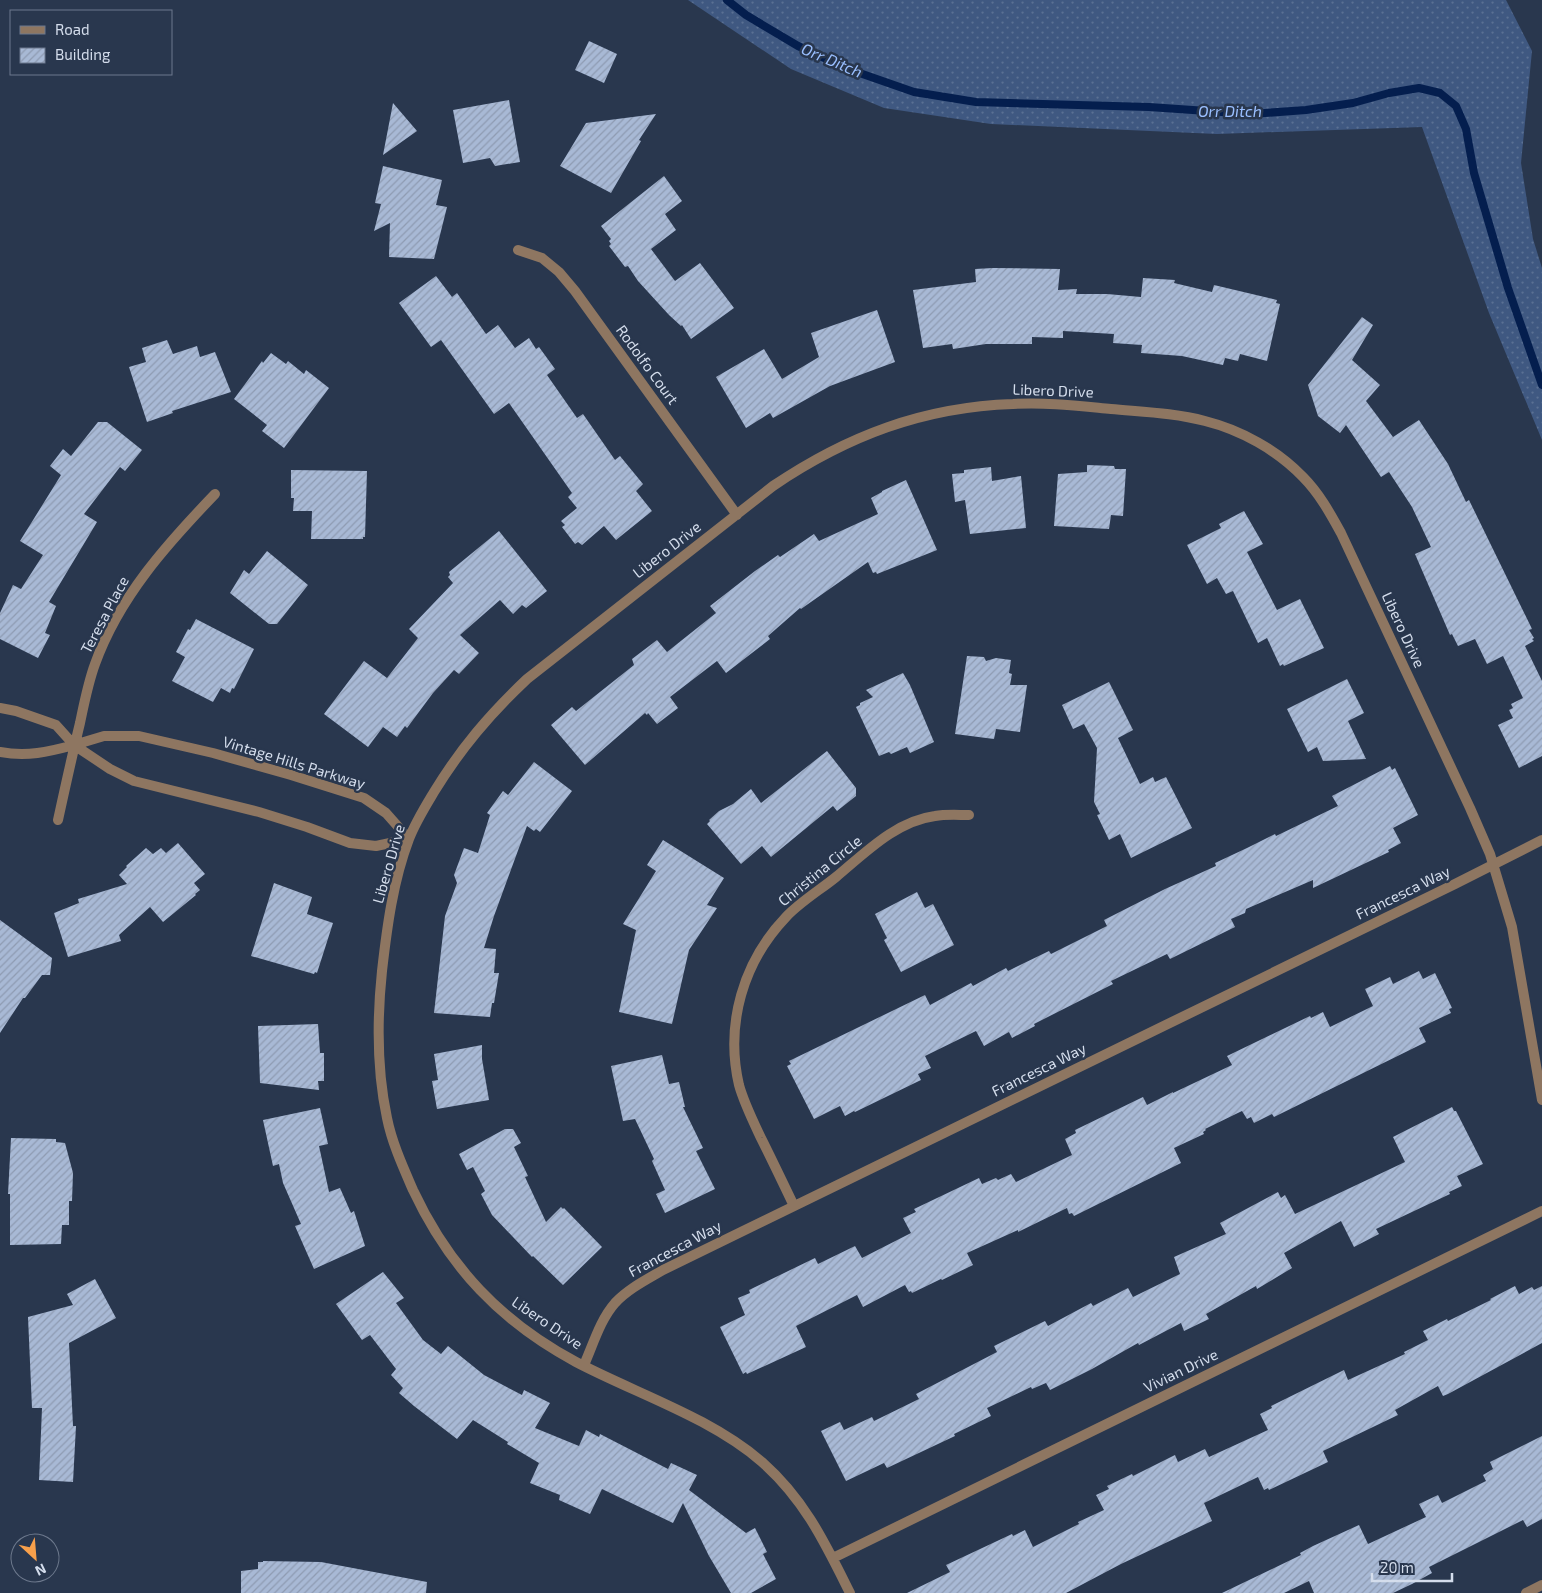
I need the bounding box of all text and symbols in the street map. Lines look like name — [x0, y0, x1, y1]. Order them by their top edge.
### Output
legend — [10, 10, 172, 75]
text: Road — [55, 20, 90, 38]
water label: Orr Ditch — [799, 38, 865, 81]
text: Building — [55, 45, 111, 63]
water label: Orr Ditch — [1198, 101, 1262, 120]
street label: Rodolfo Court — [613, 321, 683, 408]
street label: Libero Drive — [1012, 380, 1094, 400]
street label: Libero Drive — [629, 517, 704, 581]
street label: Teresa Place — [76, 573, 132, 656]
street label: Libero Drive — [1379, 589, 1429, 670]
street label: Vintage Hills Parkway — [221, 732, 368, 792]
street label: Libero Drive — [368, 822, 408, 905]
street label: Christina Circle — [774, 831, 865, 909]
street label: Francesca Way — [1352, 861, 1453, 923]
street label: Francesca Way — [988, 1038, 1089, 1100]
street label: Francesca Way — [625, 1216, 724, 1280]
street label: Libero Drive — [509, 1292, 586, 1352]
street label: Vivian Drive — [1140, 1344, 1221, 1396]
north arrow — [10, 1533, 60, 1583]
scale bar — [1372, 1550, 1452, 1582]
text: 20 m — [1380, 1558, 1414, 1576]
text: N — [33, 1560, 49, 1580]

